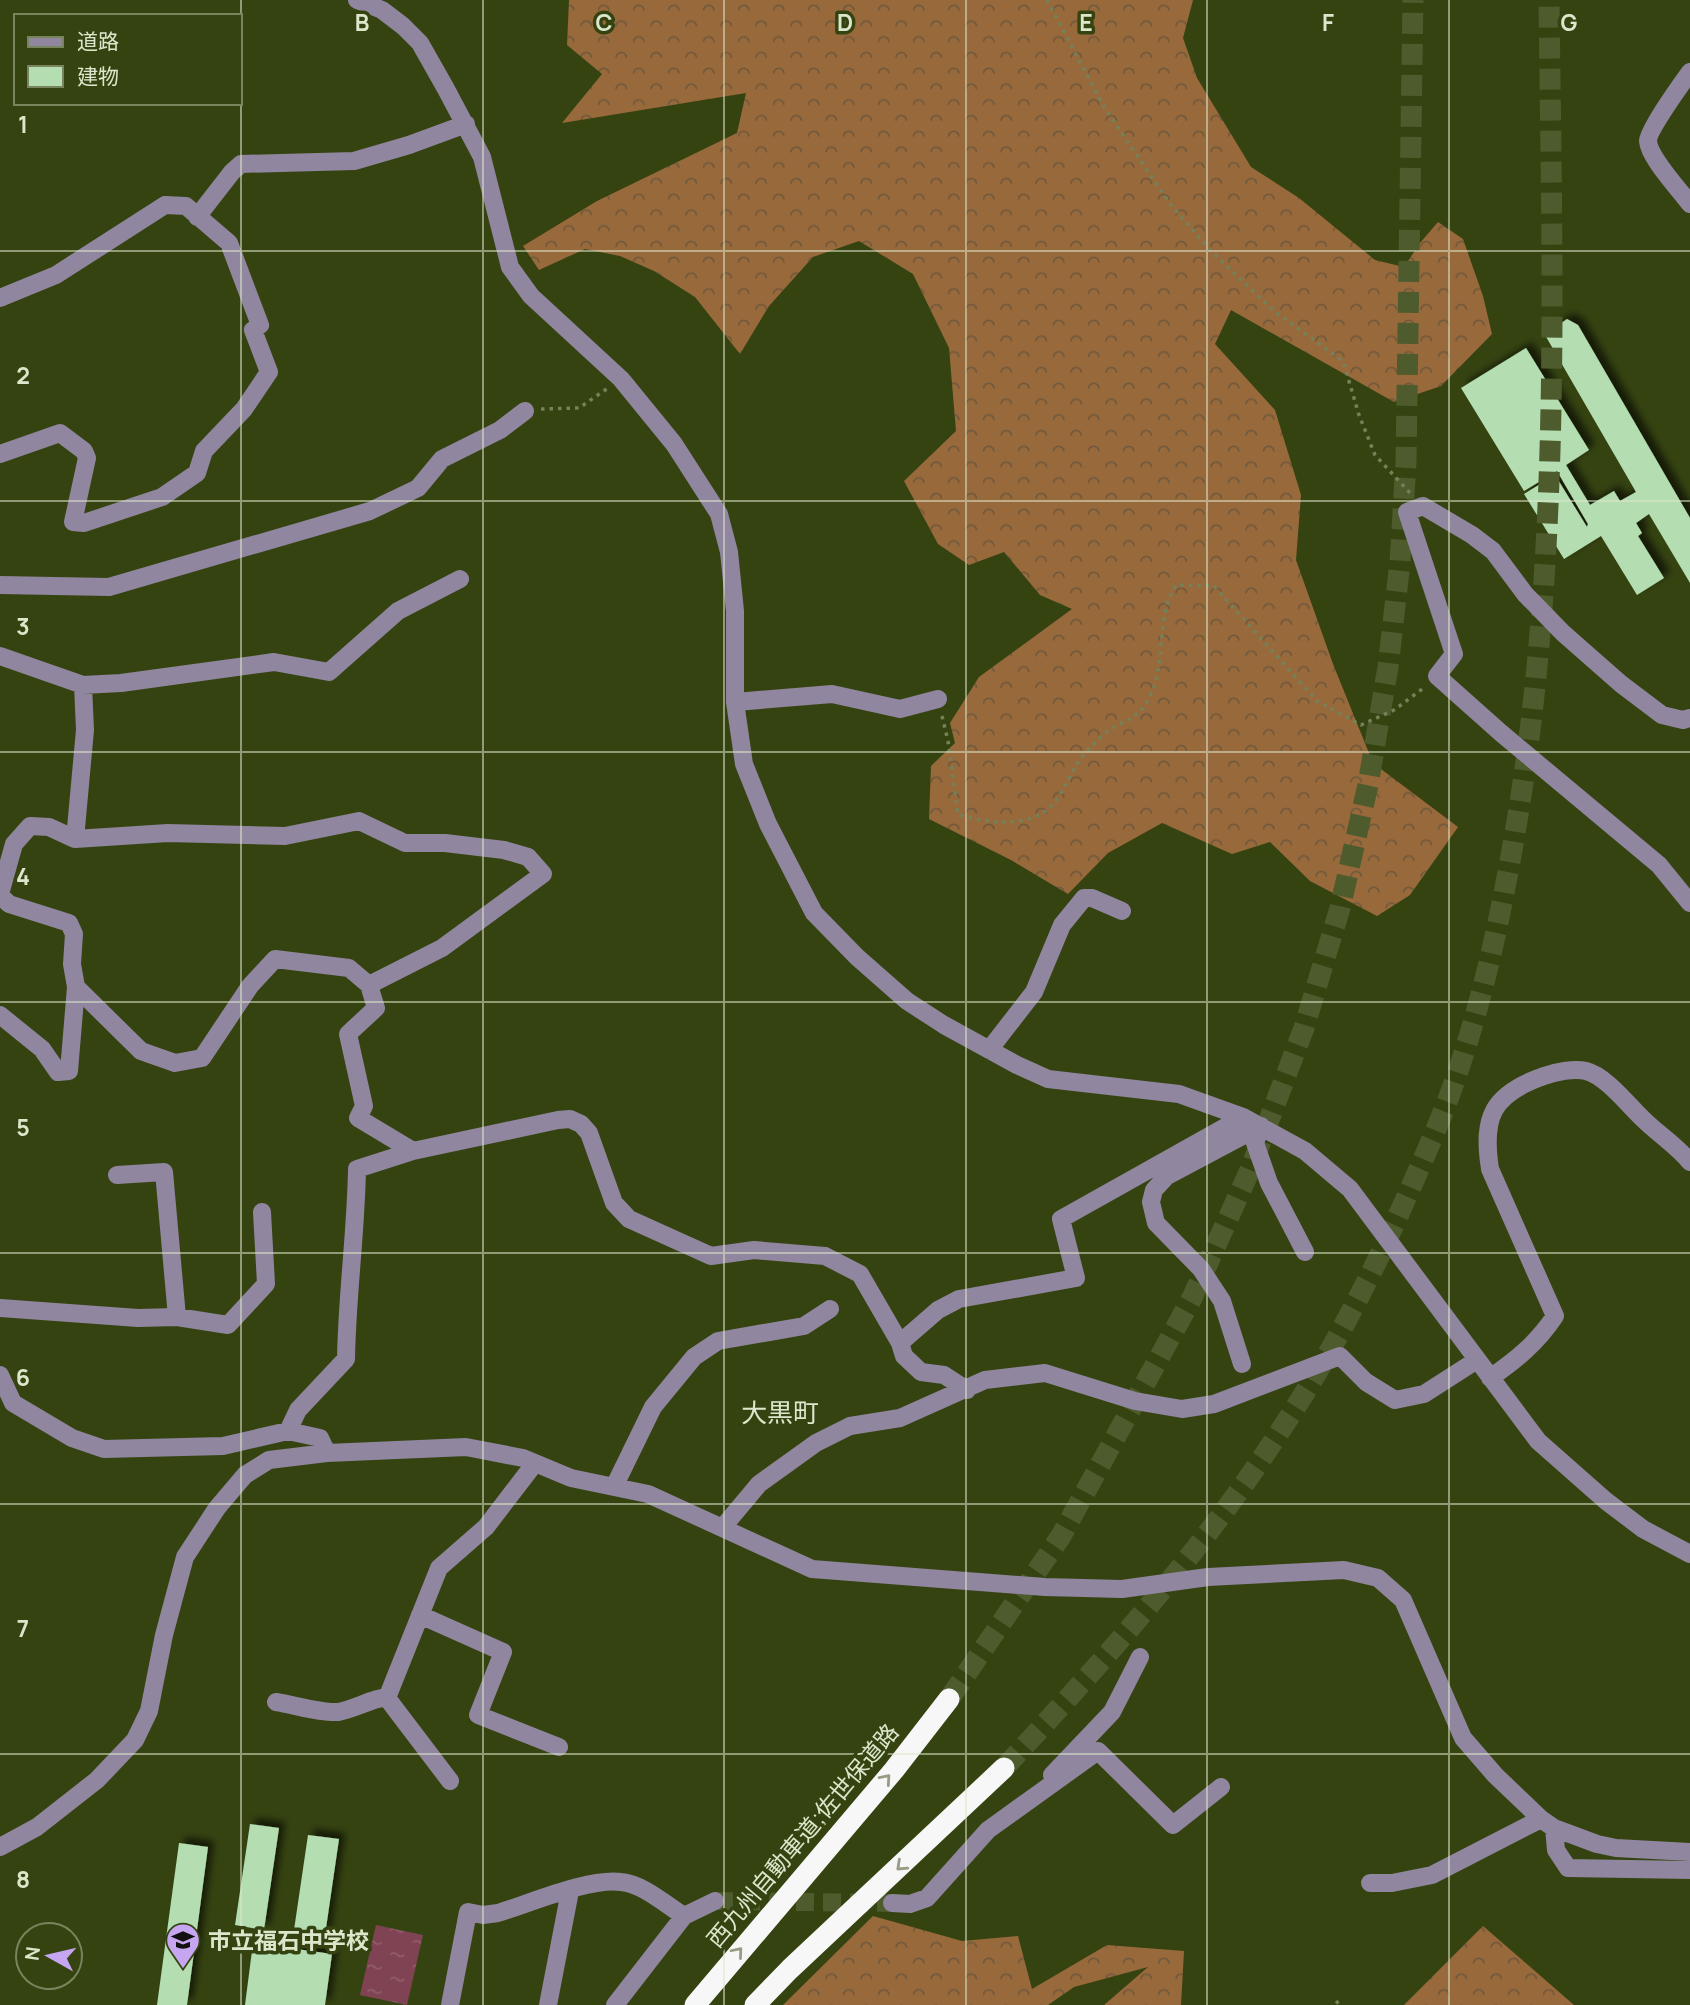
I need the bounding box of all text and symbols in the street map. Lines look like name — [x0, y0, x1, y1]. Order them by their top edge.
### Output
text: B — [355, 6, 369, 38]
text: C — [596, 6, 613, 38]
text: D — [837, 6, 853, 38]
text: E — [1079, 6, 1093, 38]
text: F — [1322, 6, 1334, 38]
text: G — [1561, 6, 1578, 38]
legend — [14, 14, 242, 105]
text: 道路 — [77, 27, 119, 55]
text: 建物 — [77, 62, 119, 90]
text: 1 — [18, 108, 28, 140]
text: 2 — [16, 359, 30, 391]
text: 3 — [16, 610, 30, 642]
text: 4 — [16, 860, 30, 892]
text: 5 — [16, 1111, 30, 1143]
text: 6 — [16, 1361, 30, 1393]
district label: 大黒町 — [741, 1394, 819, 1430]
text: 7 — [17, 1612, 29, 1644]
street label: 西九州自動車道;佐世保道路 — [699, 1716, 905, 1954]
one-way arrow — [878, 1774, 890, 1787]
one-way arrow — [896, 1858, 909, 1871]
text: 8 — [16, 1863, 30, 1895]
north arrow — [14, 1921, 84, 1991]
school or university icon: 市立福石中学校 — [164, 1921, 202, 1970]
place label: 市立福石中学校 — [208, 1924, 369, 1956]
text: N — [18, 1945, 46, 1962]
one-way arrow — [730, 1947, 742, 1960]

